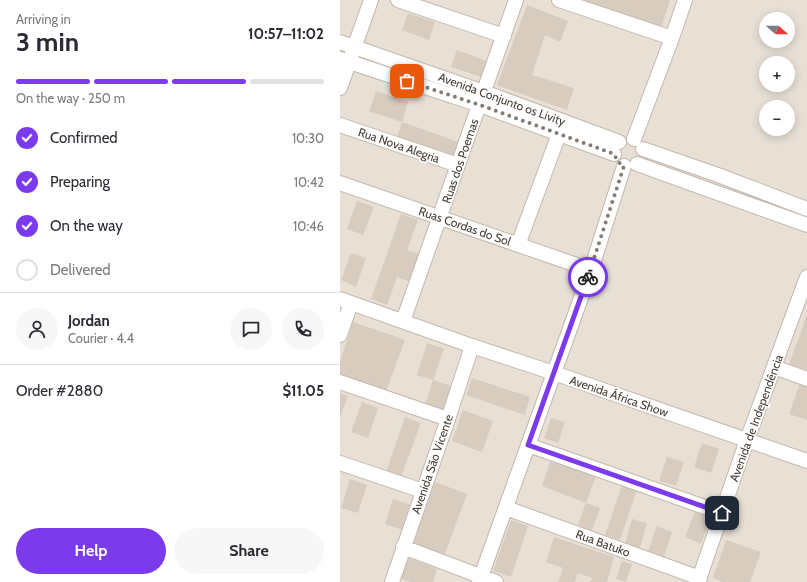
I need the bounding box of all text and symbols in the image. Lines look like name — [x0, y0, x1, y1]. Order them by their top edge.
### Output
text: Arriving in — [16, 11, 71, 27]
north arrow — [759, 12, 795, 48]
map controls — [759, 12, 795, 136]
text: 10:57–11:02 — [248, 25, 324, 43]
text: 3 min — [16, 26, 79, 58]
button: + — [759, 56, 795, 92]
pin — [390, 64, 424, 98]
street label: Avenida Conjunto os Livity — [437, 69, 567, 129]
icon: bag — [396, 70, 418, 92]
text: On the way · 250 m — [16, 90, 125, 106]
button: − — [759, 100, 795, 136]
street label: Ruas dos Poemas — [439, 117, 481, 205]
street label: Rua Nova Alegria — [356, 124, 442, 166]
icon: check — [16, 127, 38, 149]
text: Confirmed — [50, 129, 118, 147]
text: 10:30 — [292, 130, 324, 146]
icon: check — [16, 171, 38, 193]
text: Preparing — [50, 173, 110, 191]
text: 10:42 — [294, 174, 324, 190]
street label: Ruas Cordas do Sol — [417, 203, 513, 249]
icon: check — [16, 215, 38, 237]
text: On the way — [50, 217, 123, 235]
text: 10:46 — [293, 218, 324, 234]
courier — [568, 257, 608, 297]
text: Delivered — [50, 261, 111, 279]
icon: bike — [577, 266, 599, 288]
button: person — [16, 308, 58, 350]
button: chat — [230, 308, 272, 350]
button: phone — [282, 308, 324, 350]
text: Jordan — [68, 312, 110, 330]
text: Courier · 4.4 — [68, 330, 134, 346]
street label: Avenida de Independência — [726, 352, 786, 484]
street label: Avenida África Show — [568, 372, 671, 420]
text: Order #2880 — [16, 382, 103, 400]
text: $11.05 — [282, 382, 324, 400]
street label: Avenida São Vicente — [408, 412, 456, 516]
pin — [705, 496, 739, 530]
icon: home — [711, 502, 733, 524]
street label: Rua Batuko — [574, 526, 633, 560]
button: Help — [16, 528, 166, 574]
button: Share — [174, 528, 324, 574]

